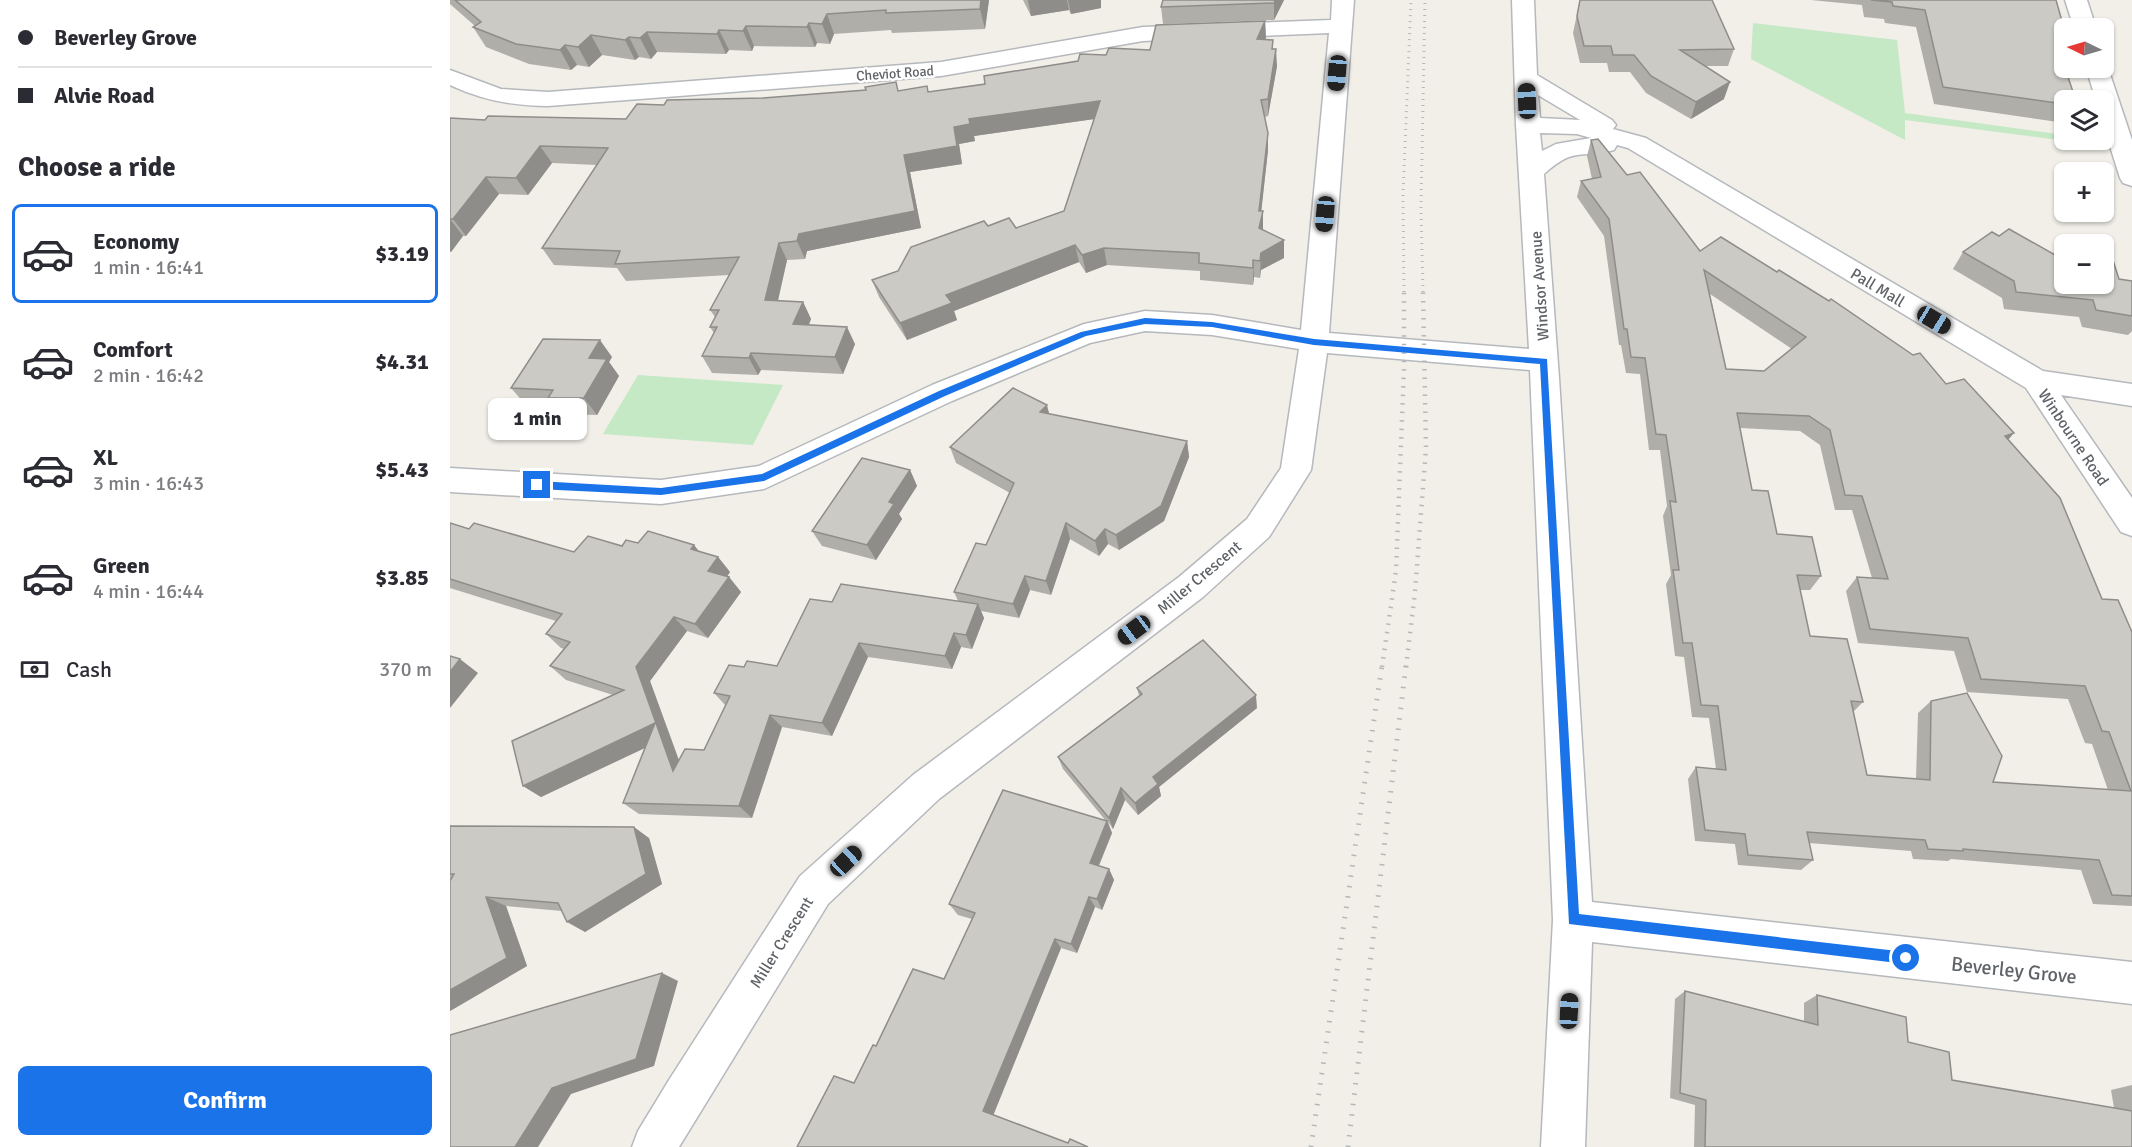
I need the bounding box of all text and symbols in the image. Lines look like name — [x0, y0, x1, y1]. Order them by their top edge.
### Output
north arrow — [2054, 18, 2114, 78]
map controls — [2054, 18, 2114, 294]
text: Beverley Grove — [54, 24, 197, 51]
car — [1326, 54, 1348, 92]
street label: Cheviot Road — [856, 62, 935, 85]
text: Alvie Road — [54, 82, 155, 109]
car — [1517, 83, 1537, 119]
button: layers — [2054, 90, 2114, 150]
text: Choose a ride — [18, 151, 176, 184]
button: + — [2054, 162, 2114, 222]
car — [1314, 195, 1336, 233]
icon: car — [21, 227, 75, 281]
text: Economy — [93, 228, 179, 255]
street label: Windsor Avenue — [1526, 230, 1554, 341]
button: − — [2054, 234, 2114, 294]
text: $3.19 — [375, 240, 429, 267]
text: 1 min · 16:41 — [93, 255, 204, 280]
street label: Pall Mall — [1847, 264, 1909, 312]
car — [1914, 303, 1954, 337]
icon: car — [21, 335, 75, 389]
text: Comfort — [93, 336, 173, 363]
text: $4.31 — [375, 348, 429, 375]
text: 2 min · 16:42 — [93, 363, 204, 388]
street label: Winbourne Road — [2033, 385, 2113, 490]
callout: 1 min — [488, 398, 586, 440]
text: 1 min — [513, 406, 562, 431]
icon: car — [21, 443, 75, 497]
text: XL — [93, 444, 118, 471]
text: $5.43 — [375, 456, 429, 483]
text: 3 min · 16:43 — [93, 471, 204, 496]
route end — [523, 471, 550, 498]
street label: Miller Crescent — [1153, 536, 1246, 619]
icon: car — [21, 551, 75, 605]
text: Green — [93, 552, 150, 579]
text: $3.85 — [375, 564, 429, 591]
text: 4 min · 16:44 — [93, 579, 204, 604]
car — [1114, 612, 1154, 648]
icon: cash — [18, 653, 51, 686]
text: Cash — [66, 656, 112, 683]
text: 370 m — [379, 657, 432, 682]
car — [827, 842, 865, 880]
street label: Miller Crescent — [746, 893, 818, 992]
route start — [1892, 944, 1919, 971]
street label: Beverley Grove — [1950, 951, 2078, 990]
car — [1559, 993, 1579, 1029]
button: Confirm — [18, 1066, 432, 1135]

